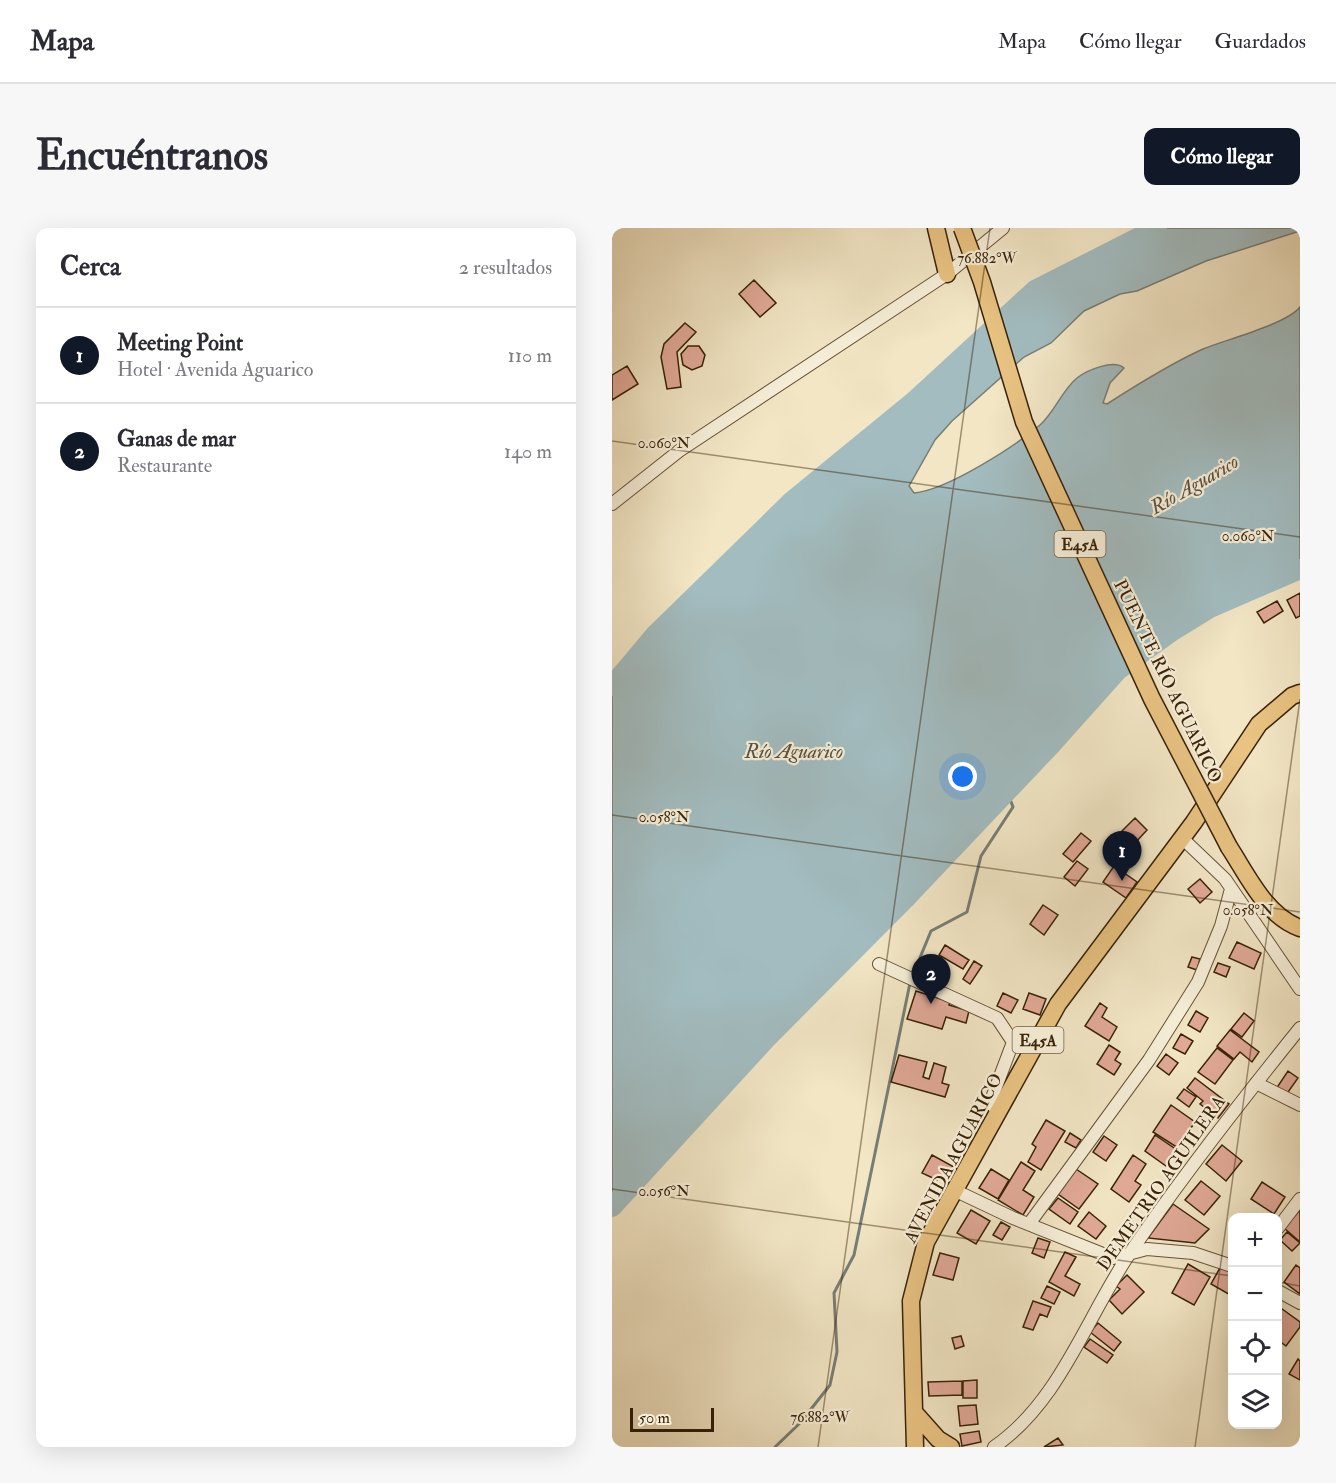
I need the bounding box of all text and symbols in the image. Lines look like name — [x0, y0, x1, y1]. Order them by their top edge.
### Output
text: Mapa — [30, 24, 94, 59]
text: Mapa — [998, 28, 1046, 55]
text: Cómo llegar — [1079, 28, 1182, 55]
text: Guardados — [1215, 28, 1306, 55]
button: Cómo llegar — [1144, 128, 1300, 185]
text: Encuéntranos — [36, 130, 268, 182]
text: 76.882°W — [957, 249, 1018, 268]
text: Cerca — [60, 251, 121, 283]
text: 2 resultados — [459, 255, 552, 280]
text: Meeting Point — [117, 329, 243, 357]
text: 1 — [76, 343, 83, 368]
text: 110 m — [508, 343, 552, 368]
text: Hotel · Avenida Aguarico — [117, 357, 314, 382]
text: Ganas de mar — [117, 425, 236, 453]
text: 0.060°N — [638, 434, 691, 453]
text: 2 — [74, 439, 85, 464]
text: 140 m — [504, 439, 552, 464]
water label: Río Aguarico — [1145, 449, 1243, 520]
text: Restaurante — [117, 453, 212, 478]
text: 0.060°N — [1222, 527, 1275, 546]
road number: E45A — [1054, 531, 1106, 557]
street label: PUENTE RÍO AGUARICO — [1108, 576, 1227, 787]
water label: Río Aguarico — [744, 739, 843, 764]
your location — [948, 762, 977, 791]
text: 0.058°N — [639, 808, 690, 827]
pin: 1 — [1102, 832, 1142, 881]
text: 0.058°N — [1223, 901, 1274, 920]
pin: 2 — [912, 954, 950, 1004]
road number: E45A — [1012, 1027, 1064, 1053]
street label: AVENIDA AGUARICO — [898, 1069, 1008, 1248]
street label: DEMETRIO AGUILERA — [1092, 1091, 1231, 1275]
text: 0.056°N — [638, 1182, 690, 1201]
map controls — [1228, 1213, 1282, 1429]
button: + — [1228, 1213, 1282, 1267]
button: − — [1228, 1267, 1282, 1321]
button: locate — [1228, 1321, 1282, 1375]
button: layers — [1228, 1375, 1282, 1429]
scale bar — [630, 1405, 714, 1432]
text: 50 m — [639, 1408, 670, 1428]
text: 76.882°W — [790, 1408, 851, 1427]

